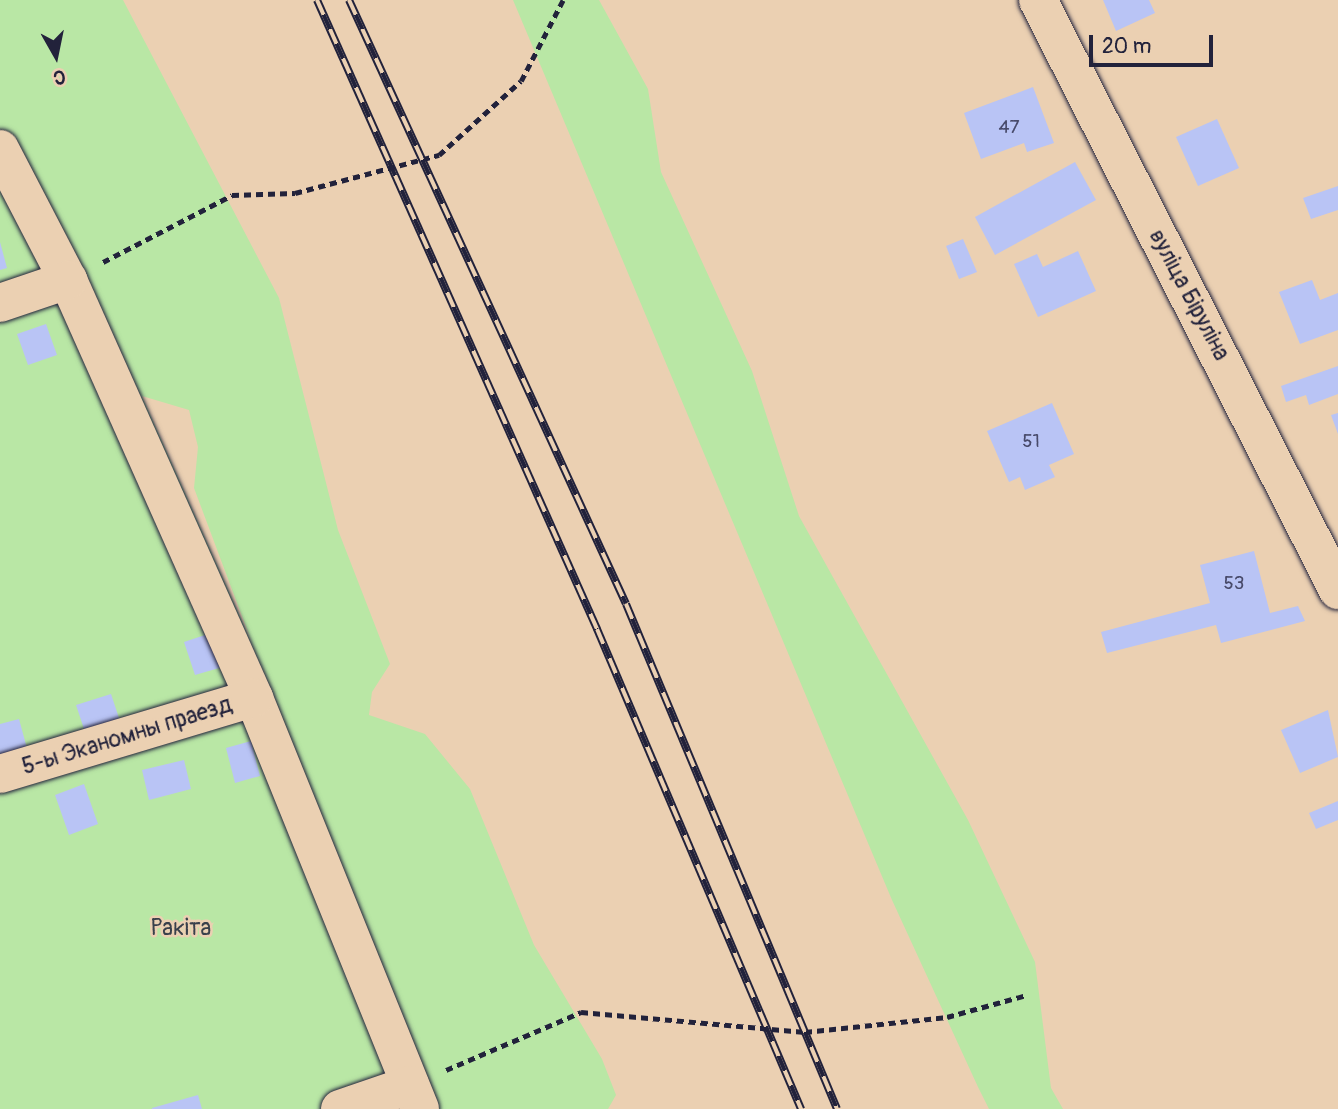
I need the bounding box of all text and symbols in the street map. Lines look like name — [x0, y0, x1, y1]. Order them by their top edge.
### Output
north arrow — [21, 21, 91, 91]
scale bar — [1093, 21, 1217, 65]
text: 20 m — [1102, 33, 1151, 60]
text: С — [52, 64, 67, 90]
house number: 47 — [998, 117, 1020, 139]
street label: вуліца Біруліна — [1143, 225, 1235, 365]
house number: 51 — [1022, 431, 1040, 453]
house number: 53 — [1224, 573, 1244, 595]
street label: 5-ы Эканомны праезд — [19, 691, 235, 781]
park label: Ракіта — [151, 914, 211, 942]

